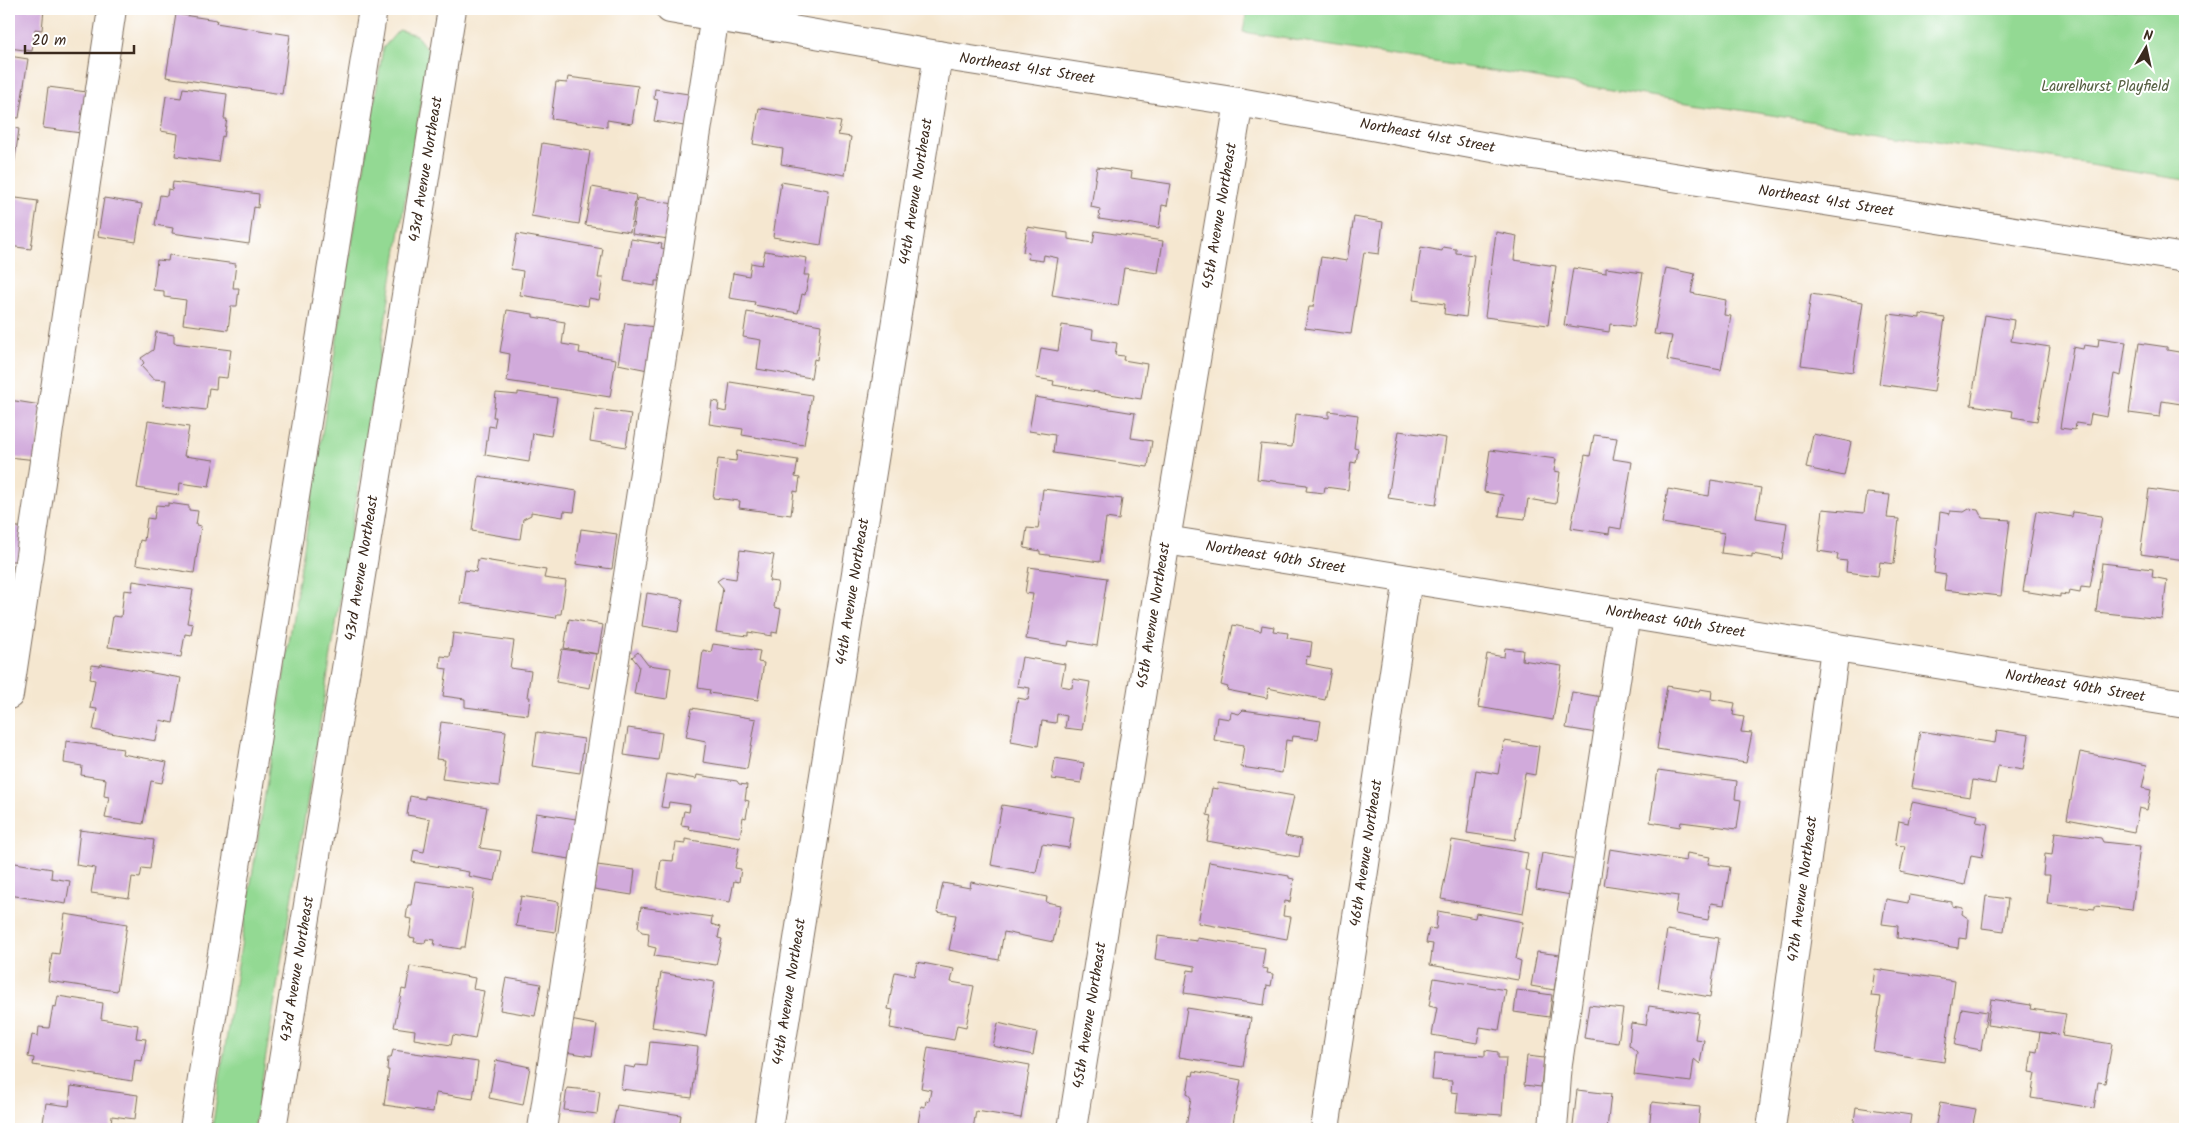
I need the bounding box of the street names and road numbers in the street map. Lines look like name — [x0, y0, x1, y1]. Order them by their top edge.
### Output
street label: Northeast 41st Street — [957, 46, 1097, 91]
street label: 43rd Avenue Northeast — [403, 94, 450, 244]
street label: Northeast 41st Street — [1358, 112, 1497, 160]
street label: 44th Avenue Northeast — [893, 116, 940, 267]
street label: 45th Avenue Northeast — [1196, 141, 1244, 291]
street label: Northeast 41st Street — [1756, 179, 1896, 224]
street label: 43rd Avenue Northeast — [339, 493, 386, 643]
street label: 44th Avenue Northeast — [830, 516, 877, 667]
street label: Northeast 40th Street — [1204, 535, 1348, 581]
street label: 45th Avenue Northeast — [1130, 540, 1178, 691]
street label: Northeast 40th Street — [1604, 599, 1747, 645]
street label: Northeast 40th Street — [2004, 663, 2147, 709]
street label: 46th Avenue Northeast — [1344, 778, 1390, 928]
street label: 47th Avenue Northeast — [1781, 814, 1825, 964]
street label: 43rd Avenue Northeast — [274, 894, 321, 1044]
street label: 44th Avenue Northeast — [766, 916, 813, 1067]
street label: 45th Avenue Northeast — [1067, 940, 1114, 1091]

